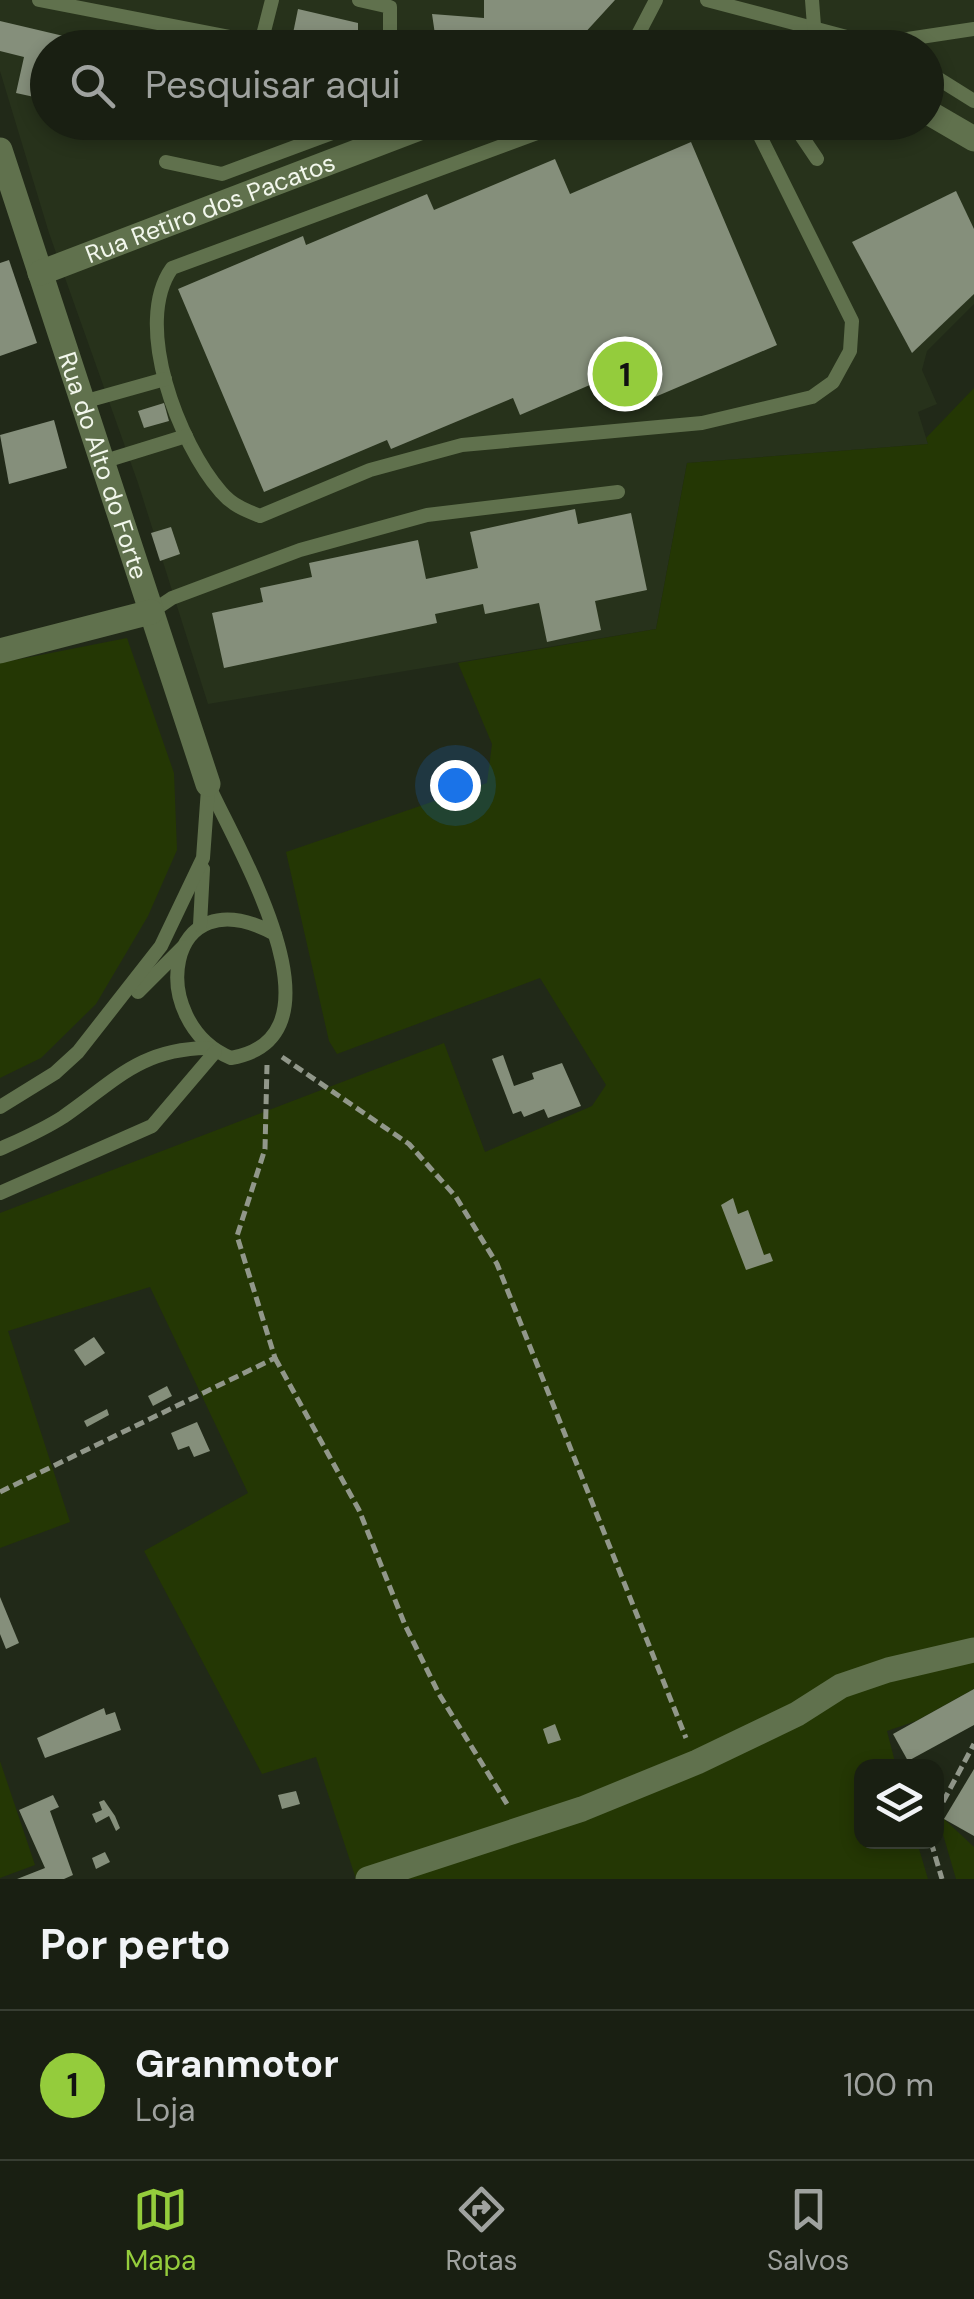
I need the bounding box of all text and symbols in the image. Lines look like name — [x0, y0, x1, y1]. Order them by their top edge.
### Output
search box — [30, 30, 944, 140]
icon: search — [65, 58, 120, 113]
text: Pesquisar aqui — [145, 60, 401, 110]
street label: Rua Retiro dos Pacatos — [80, 145, 340, 271]
pin: 1 — [592, 336, 658, 412]
street label: Rua do Alto do Forte — [51, 347, 156, 583]
your location — [430, 760, 481, 811]
map controls — [854, 1759, 944, 1849]
button: layers — [854, 1759, 944, 1849]
text: Por perto — [40, 1917, 231, 1972]
text: Granmotor — [135, 2039, 339, 2089]
text: 1 — [67, 2064, 78, 2106]
text: 100 m — [843, 2064, 934, 2106]
text: Loja — [135, 2089, 195, 2131]
tab: Mapa — [125, 2182, 196, 2279]
tab: Rotas — [445, 2182, 518, 2279]
tab: Salvos — [767, 2182, 849, 2279]

